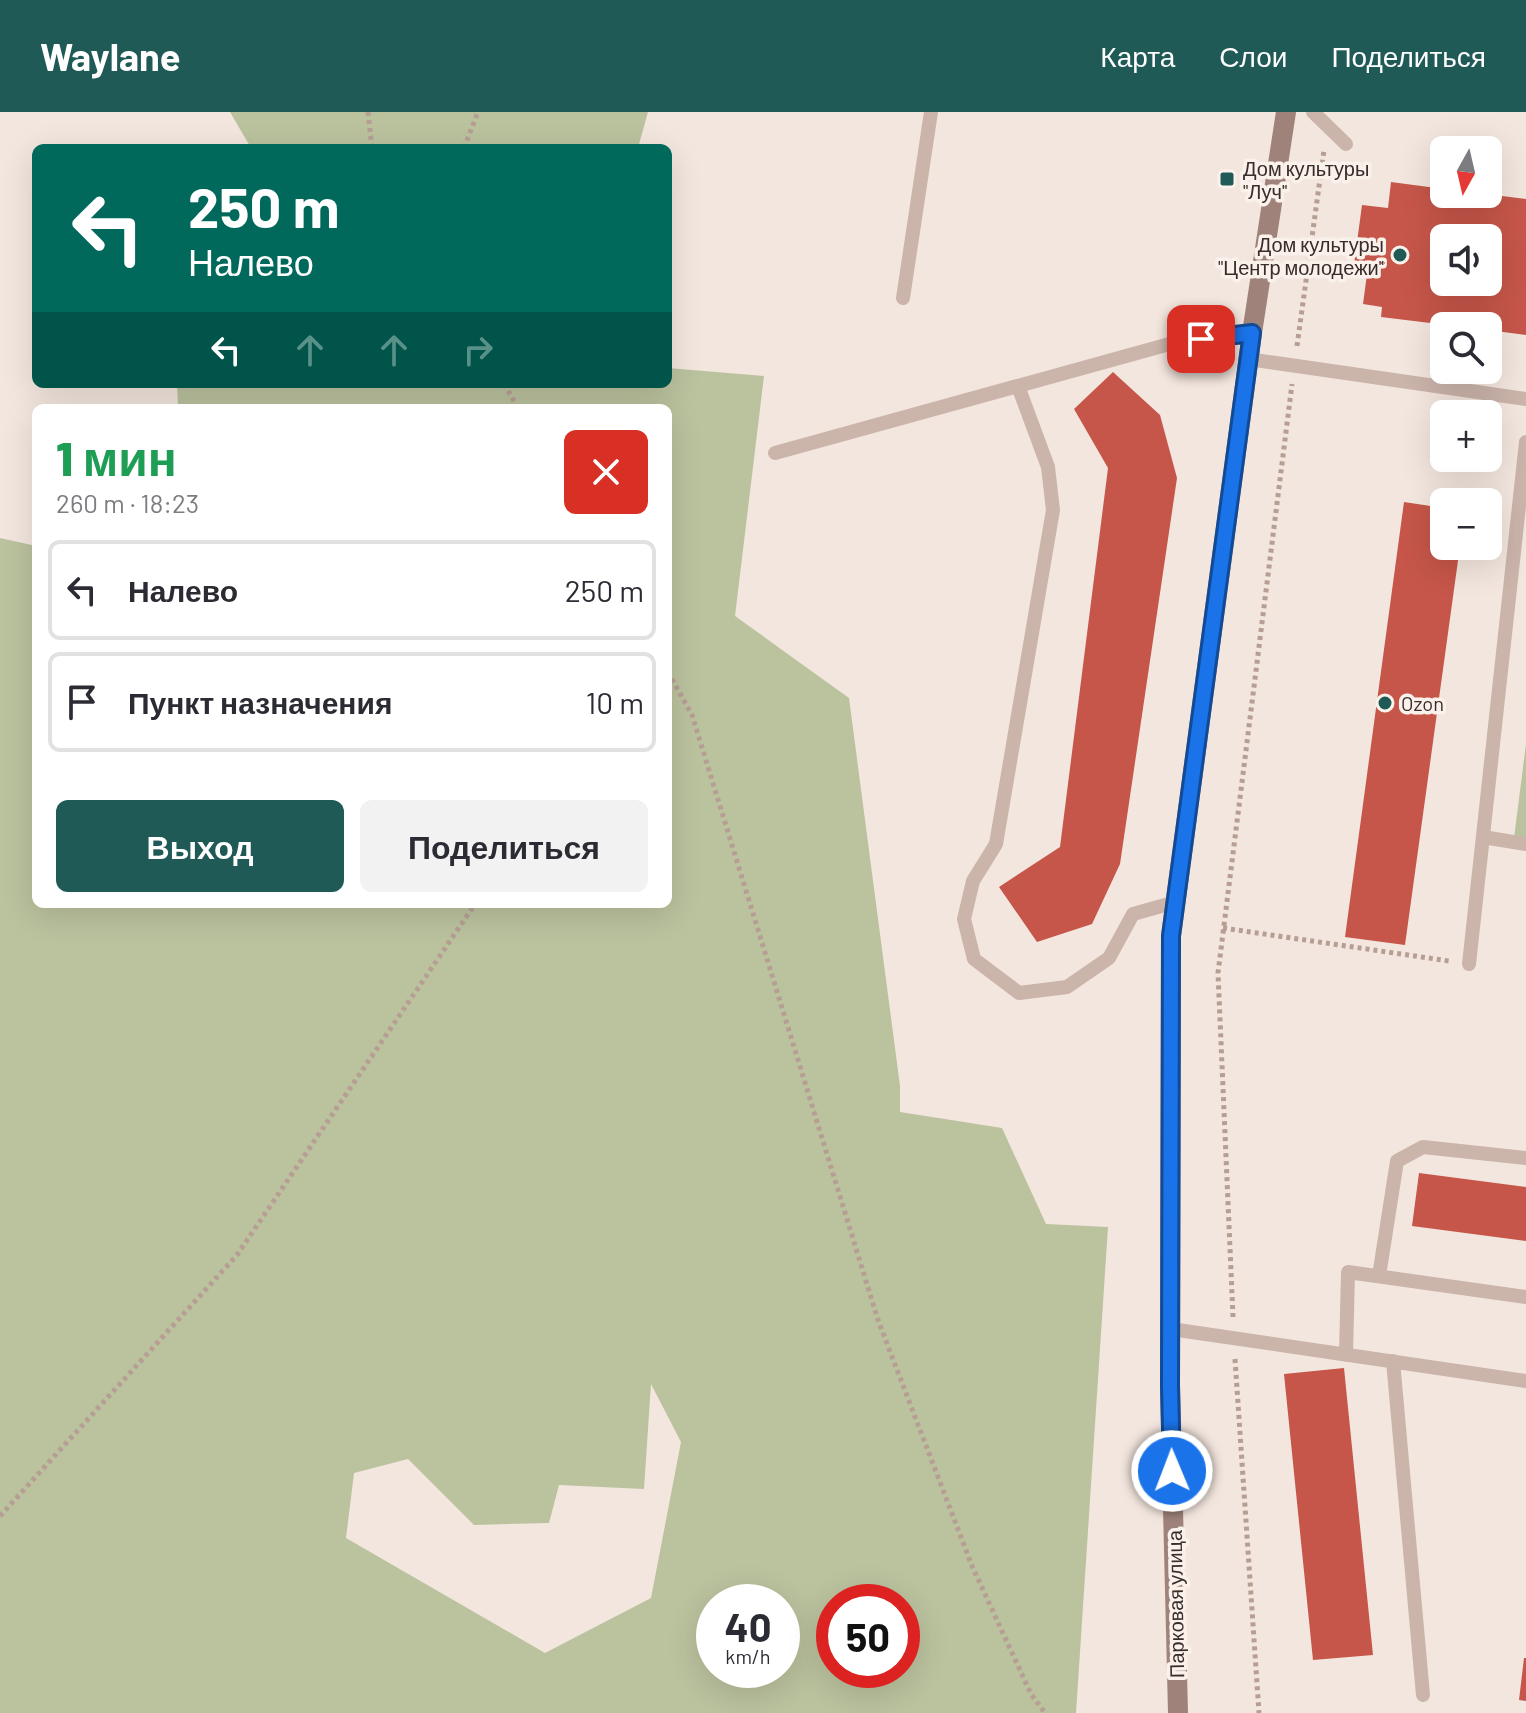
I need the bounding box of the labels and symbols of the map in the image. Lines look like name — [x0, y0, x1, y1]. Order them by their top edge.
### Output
north arrow — [1430, 136, 1502, 208]
place label: Дом культуры "Луч" — [1243, 156, 1369, 203]
marker: Дом культуры "Луч" — [1218, 170, 1236, 188]
place label: Дом культуры "Центр молодежи" — [1218, 232, 1384, 279]
marker: Дом культуры "Центр молодежи" — [1391, 246, 1409, 264]
pin — [1167, 305, 1235, 373]
place label: Ozon — [1401, 691, 1444, 715]
marker: Ozon — [1376, 694, 1394, 712]
position arrow — [1130, 1429, 1214, 1513]
street label: Парковая улица — [1162, 1529, 1188, 1678]
speed limit sign: 50 — [816, 1584, 920, 1688]

